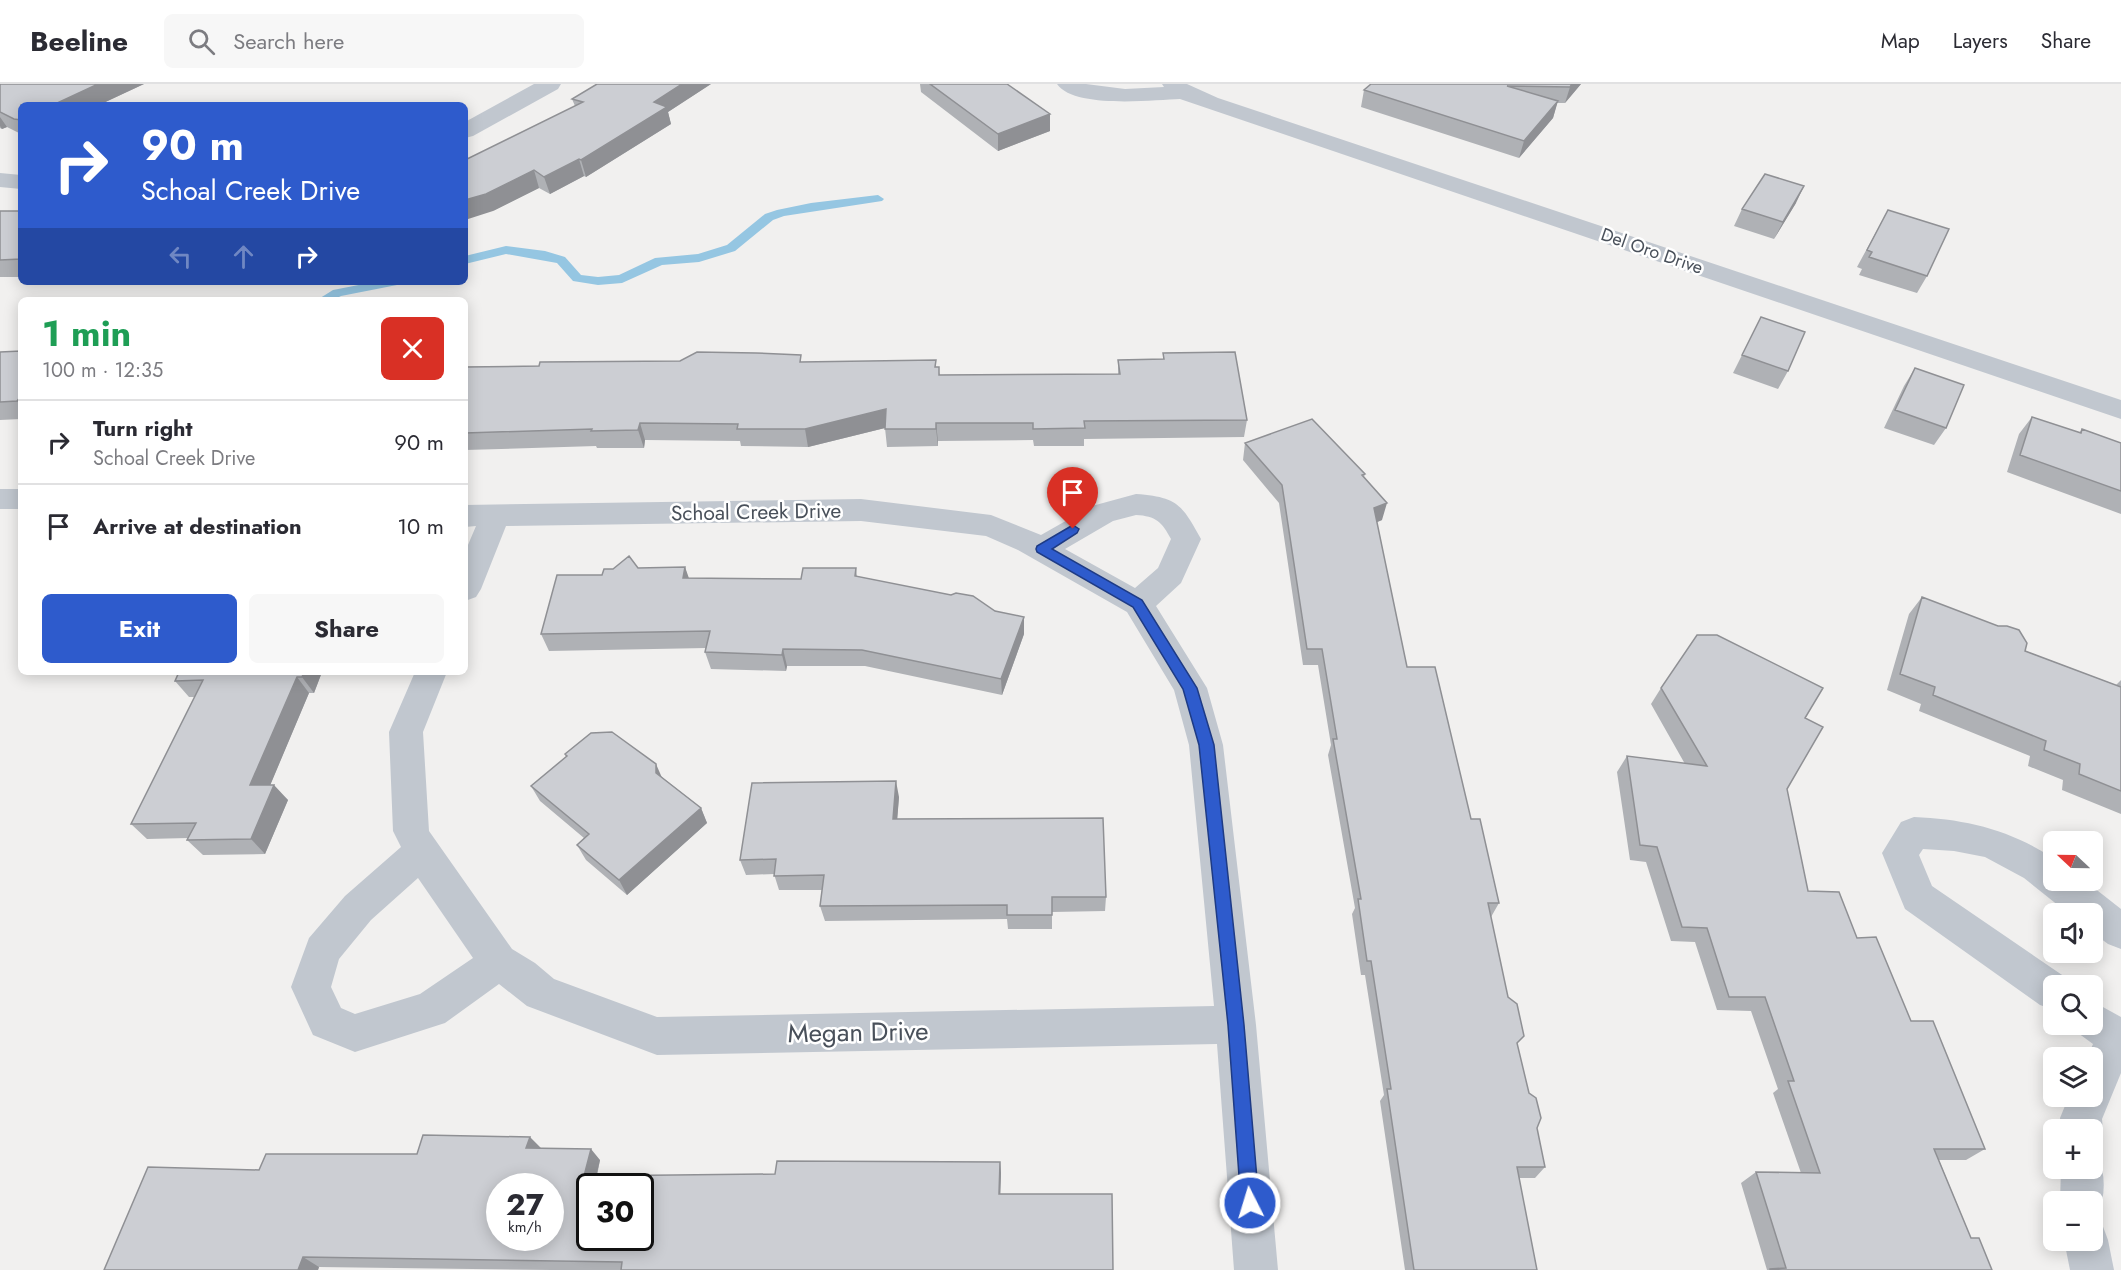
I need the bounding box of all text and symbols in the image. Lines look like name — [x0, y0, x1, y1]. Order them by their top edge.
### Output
search box — [164, 14, 584, 68]
text: Beeline — [30, 21, 128, 62]
icon: search — [185, 25, 218, 58]
text: Search here — [233, 25, 344, 57]
text: Map — [1881, 26, 1920, 56]
text: Layers — [1953, 26, 2008, 56]
text: Share — [2041, 26, 2091, 56]
text: 90 m — [141, 115, 244, 176]
icon: right — [42, 126, 120, 204]
text: Schoal Creek Drive — [141, 171, 360, 210]
street label: Del Oro Drive — [1597, 221, 1707, 281]
icon: left — [164, 240, 197, 273]
icon: ahead — [227, 240, 260, 273]
icon: right — [290, 240, 323, 273]
text: 1 min — [42, 307, 131, 359]
button: close — [381, 317, 444, 380]
text: 100 m · 12:35 — [42, 356, 163, 385]
text: Turn right — [93, 412, 193, 444]
icon: right — [42, 426, 75, 459]
text: 90 m — [394, 426, 444, 458]
text: Schoal Creek Drive — [93, 444, 255, 473]
pin — [1047, 467, 1098, 529]
icon: arrive — [1056, 476, 1089, 509]
street label: Schoal Creek Drive — [671, 496, 842, 528]
icon: arrive — [42, 510, 75, 543]
text: Arrive at destination — [93, 510, 302, 542]
text: 10 m — [397, 510, 444, 542]
button: Exit — [42, 594, 237, 663]
button: Share — [249, 594, 444, 663]
north arrow — [2043, 831, 2103, 891]
map controls — [2043, 831, 2103, 1251]
button: sound — [2043, 903, 2103, 963]
button: search — [2043, 975, 2103, 1035]
street label: Megan Drive — [787, 1012, 929, 1052]
button: layers — [2043, 1047, 2103, 1107]
button: + — [2043, 1119, 2103, 1179]
position arrow — [1218, 1171, 1282, 1235]
speed limit sign: 30 — [576, 1173, 654, 1251]
text: 27 — [506, 1183, 544, 1226]
button: − — [2043, 1191, 2103, 1251]
text: km/h — [508, 1216, 542, 1238]

